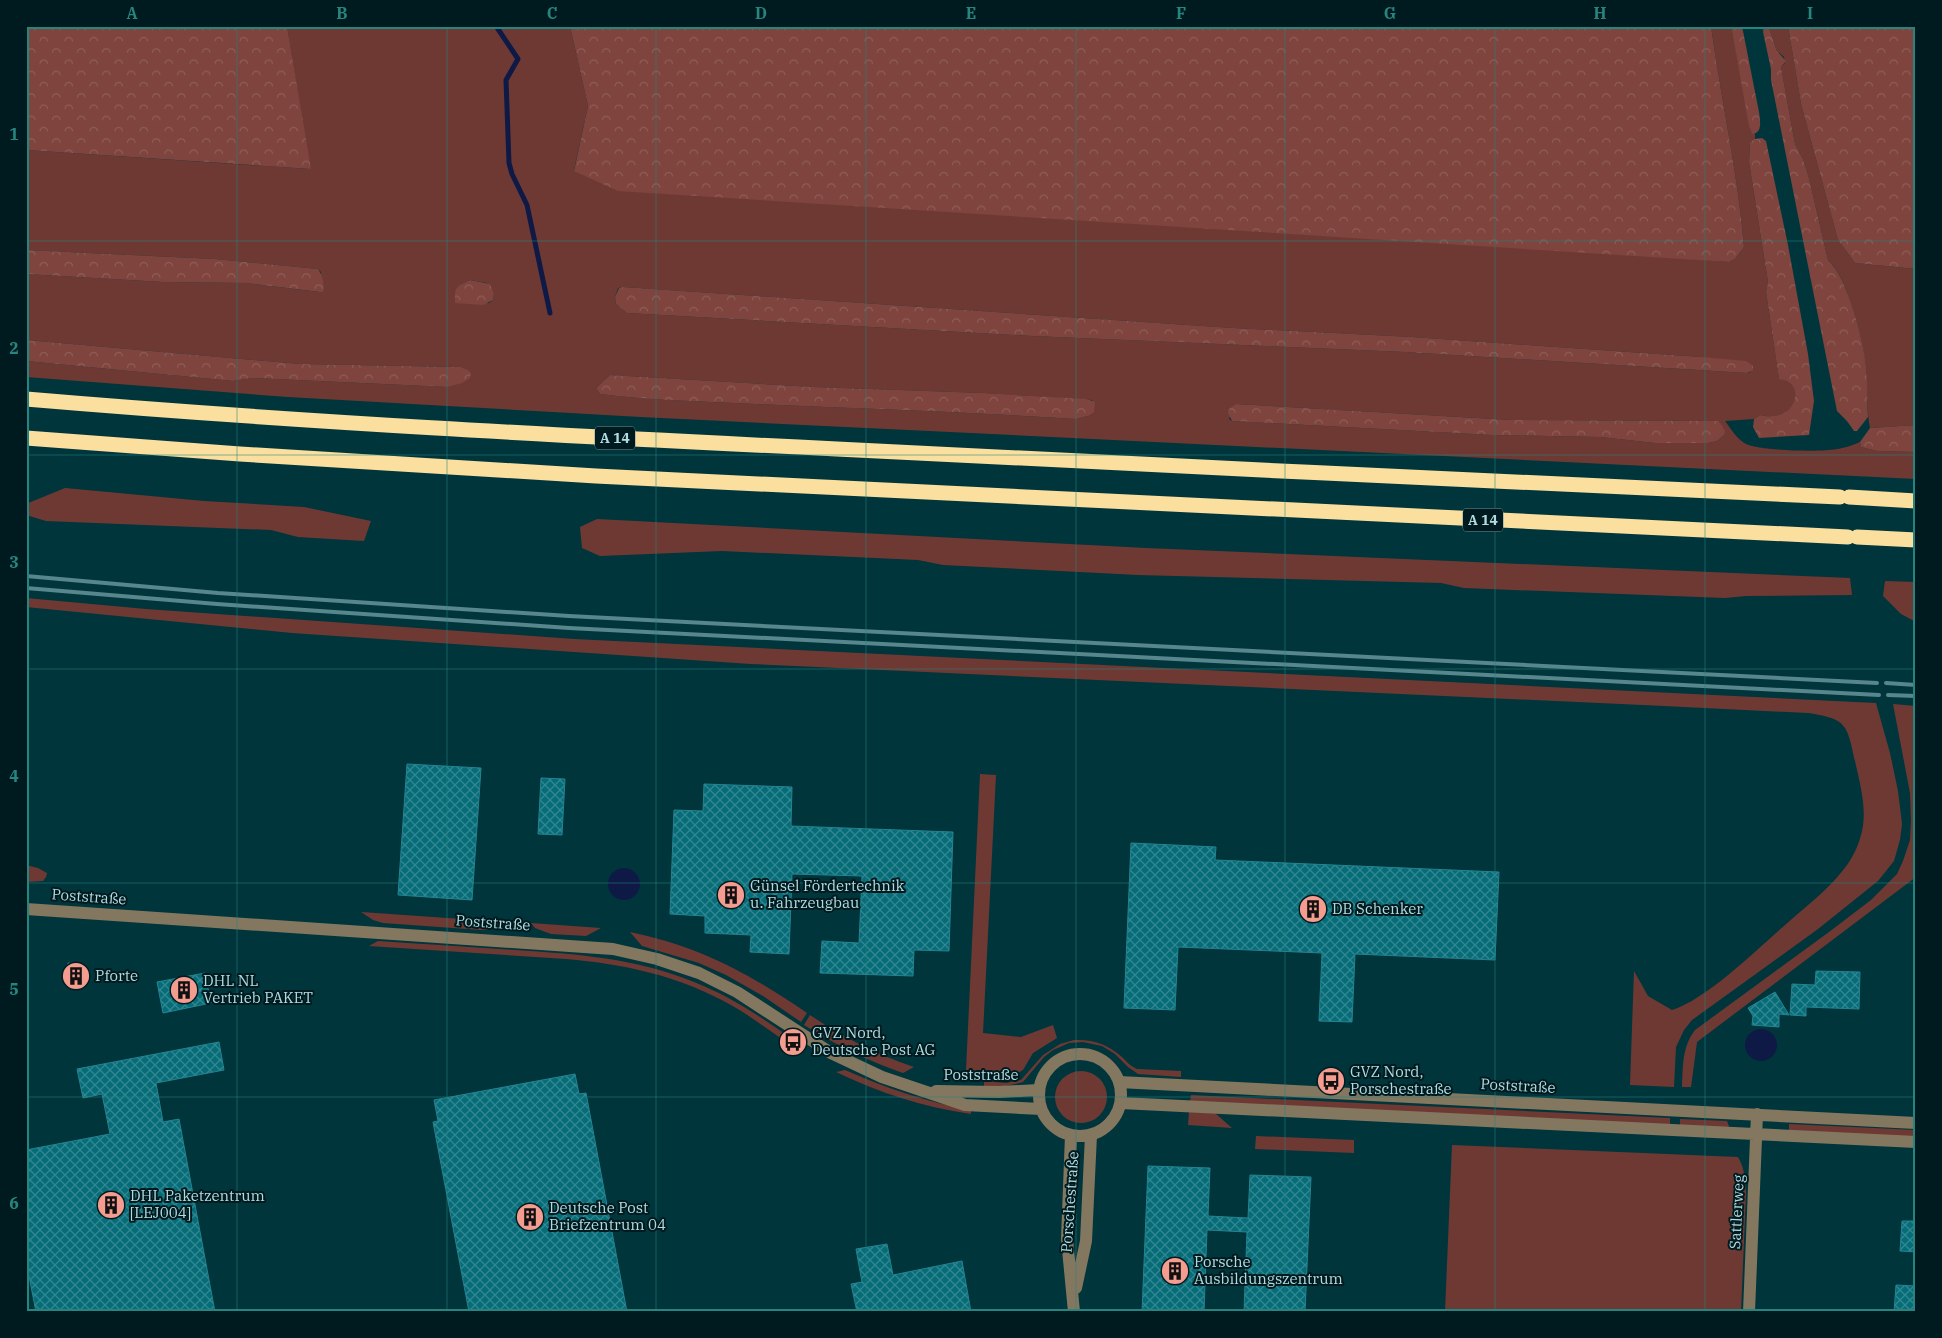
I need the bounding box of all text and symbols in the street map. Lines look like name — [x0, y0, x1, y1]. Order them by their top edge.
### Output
text: A — [126, 3, 138, 23]
text: B — [336, 3, 348, 23]
text: C — [547, 3, 557, 23]
text: D — [755, 3, 767, 23]
text: E — [966, 3, 976, 23]
text: F — [1176, 3, 1186, 23]
text: G — [1384, 3, 1396, 23]
text: H — [1594, 3, 1607, 23]
text: I — [1807, 3, 1813, 23]
text: 1 — [9, 124, 19, 144]
text: 2 — [9, 338, 19, 358]
road number: A 14 — [595, 426, 635, 449]
road number: A 14 — [1463, 508, 1503, 532]
text: 3 — [9, 552, 19, 572]
text: 4 — [9, 766, 19, 786]
place label: Günsel Fördertechnik u. Fahrzeugbau — [750, 876, 905, 912]
building icon: Günsel Fördertechnik u. Fahrzeugbau — [716, 880, 746, 910]
street label: Poststraße — [51, 884, 127, 909]
building icon: DB Schenker — [1298, 894, 1328, 924]
place label: DB Schenker — [1332, 899, 1423, 918]
street label: Poststraße — [455, 910, 531, 935]
building icon: Pforte — [61, 961, 91, 991]
place label: Pforte — [95, 966, 138, 985]
place label: DHL NL Vertrieb PAKET — [203, 971, 313, 1007]
building icon: DHL NL Vertrieb PAKET — [169, 975, 199, 1005]
text: 5 — [9, 979, 19, 999]
place label: GVZ Nord, Deutsche Post AG — [812, 1023, 936, 1059]
bus stop icon: GVZ Nord, Deutsche Post AG — [778, 1027, 808, 1057]
place label: GVZ Nord, Porschestraße — [1350, 1062, 1452, 1098]
street label: Poststraße — [943, 1065, 1019, 1084]
bus stop icon: GVZ Nord, Porschestraße — [1316, 1066, 1346, 1096]
street label: Poststraße — [1480, 1074, 1556, 1097]
street label: Porschestraße — [1056, 1151, 1083, 1253]
street label: Sattlerweg — [1725, 1174, 1748, 1250]
place label: DHL Paketzentrum [LEJ004] — [130, 1186, 265, 1222]
building icon: DHL Paketzentrum [LEJ004] — [96, 1190, 126, 1220]
text: 6 — [9, 1193, 19, 1213]
place label: Deutsche Post Briefzentrum 04 — [549, 1198, 666, 1234]
building icon: Deutsche Post Briefzentrum 04 — [515, 1202, 545, 1232]
place label: Porsche Ausbildungszentrum — [1194, 1252, 1343, 1288]
building icon: Porsche Ausbildungszentrum — [1160, 1256, 1190, 1286]

